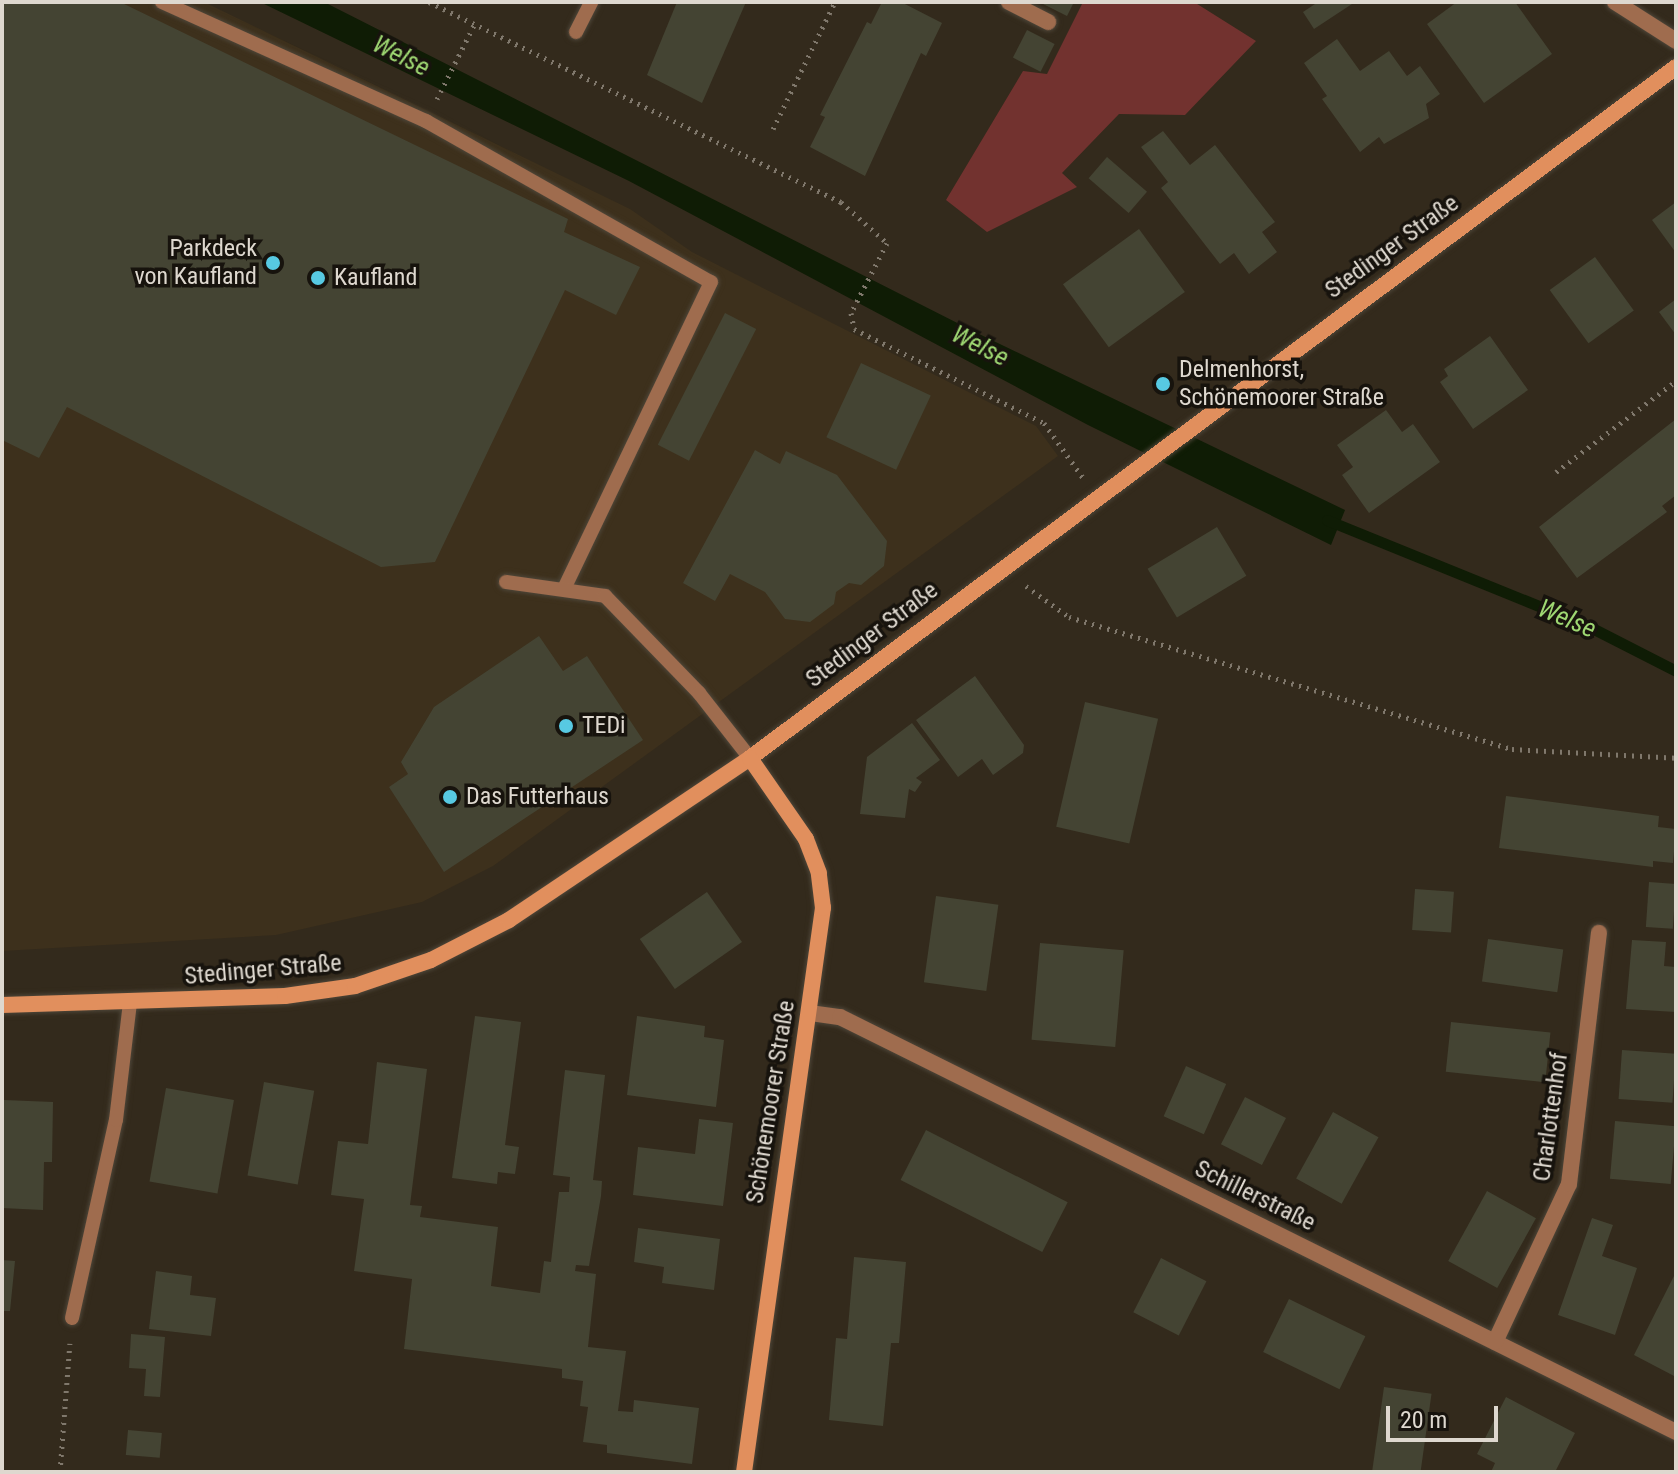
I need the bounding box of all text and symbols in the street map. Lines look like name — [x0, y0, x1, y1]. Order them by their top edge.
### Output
water label: Welse — [367, 29, 435, 83]
street label: Stedinger Straße — [1320, 189, 1464, 305]
place label: Parkdeck von Kaufland — [134, 235, 257, 291]
marker: Parkdeck von Kaufland — [264, 254, 282, 272]
place label: Kaufland — [334, 264, 417, 292]
marker: Kaufland — [309, 269, 327, 287]
water label: Welse — [946, 319, 1014, 373]
place label: Delmenhorst, Schönemoorer Straße — [1179, 356, 1384, 412]
marker: Delmenhorst, Schönemoorer Straße — [1154, 375, 1172, 393]
street label: Stedinger Straße — [800, 576, 944, 694]
water label: Welse — [1533, 593, 1601, 645]
place label: TEDi — [582, 712, 626, 740]
marker: TEDi — [557, 717, 575, 735]
place label: Das Futterhaus — [466, 783, 609, 811]
marker: Das Futterhaus — [441, 788, 459, 806]
street label: Stedinger Straße — [183, 949, 343, 991]
street label: Schönemoorer Straße — [741, 998, 801, 1206]
street label: Charlottenhof — [1528, 1051, 1574, 1183]
street label: Schillerstraße — [1190, 1154, 1320, 1238]
scale bar — [1390, 1390, 1502, 1440]
text: 20 m — [1400, 1406, 1447, 1434]

